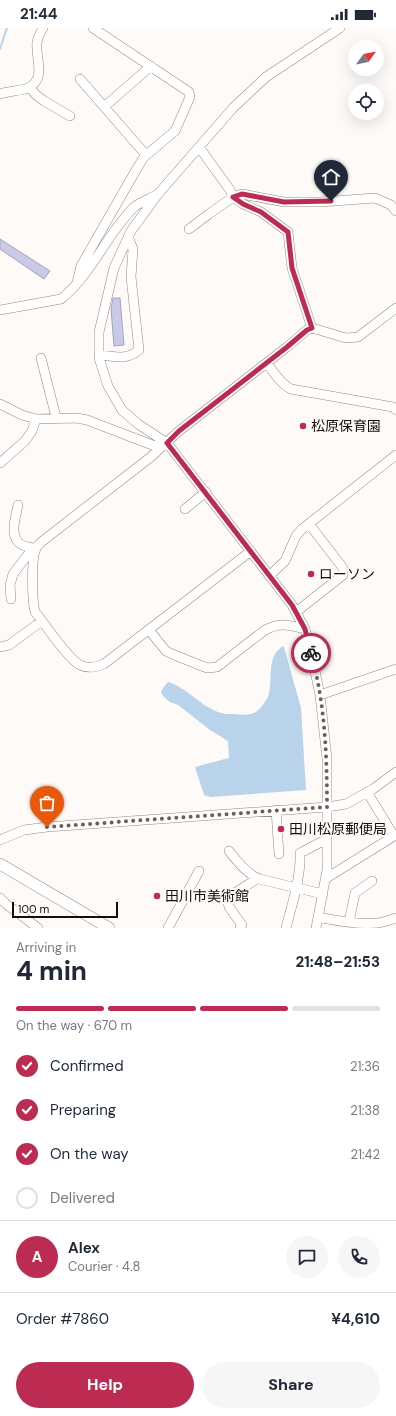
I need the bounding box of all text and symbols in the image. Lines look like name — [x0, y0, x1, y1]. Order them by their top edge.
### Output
text: 21:44 — [20, 4, 57, 24]
north arrow — [348, 40, 384, 76]
map controls — [348, 40, 384, 120]
button: locate — [348, 84, 384, 120]
pin — [314, 160, 348, 201]
icon: home — [320, 166, 342, 188]
place label: 松原保育園 — [311, 417, 381, 435]
marker: 松原保育園 — [298, 421, 308, 431]
place label: ローソン — [319, 565, 375, 583]
marker: ローソン — [306, 569, 316, 579]
courier — [291, 633, 331, 673]
icon: bike — [300, 642, 322, 664]
pin — [30, 786, 64, 827]
icon: bag — [36, 792, 58, 814]
place label: 田川松原郵便局 — [289, 820, 387, 838]
marker: 田川松原郵便局 — [276, 824, 286, 834]
place label: 田川市美術館 — [165, 887, 249, 905]
marker: 田川市美術館 — [152, 891, 162, 901]
scale bar — [12, 900, 118, 919]
text: 100 m — [18, 902, 49, 916]
text: Arriving in — [16, 939, 76, 956]
text: 21:48–21:53 — [296, 952, 380, 972]
text: 4 min — [16, 954, 87, 988]
text: On the way · 670 m — [16, 1017, 132, 1034]
icon: check — [16, 1055, 38, 1077]
text: Confirmed — [50, 1056, 124, 1076]
text: 21:36 — [350, 1058, 380, 1075]
icon: check — [16, 1099, 38, 1121]
text: Preparing — [50, 1100, 116, 1120]
text: 21:38 — [350, 1102, 380, 1119]
icon: check — [16, 1143, 38, 1165]
text: On the way — [50, 1144, 129, 1164]
text: 21:42 — [350, 1146, 380, 1163]
text: Delivered — [50, 1188, 115, 1208]
button: chat — [286, 1236, 328, 1278]
button: phone — [338, 1236, 380, 1278]
text: Alex — [68, 1238, 100, 1258]
text: A — [32, 1247, 42, 1267]
text: Courier · 4.8 — [68, 1258, 140, 1275]
text: Order #7860 — [16, 1309, 109, 1329]
text: ¥4,610 — [331, 1309, 380, 1329]
button: Help — [16, 1362, 194, 1408]
button: Share — [202, 1362, 380, 1408]

